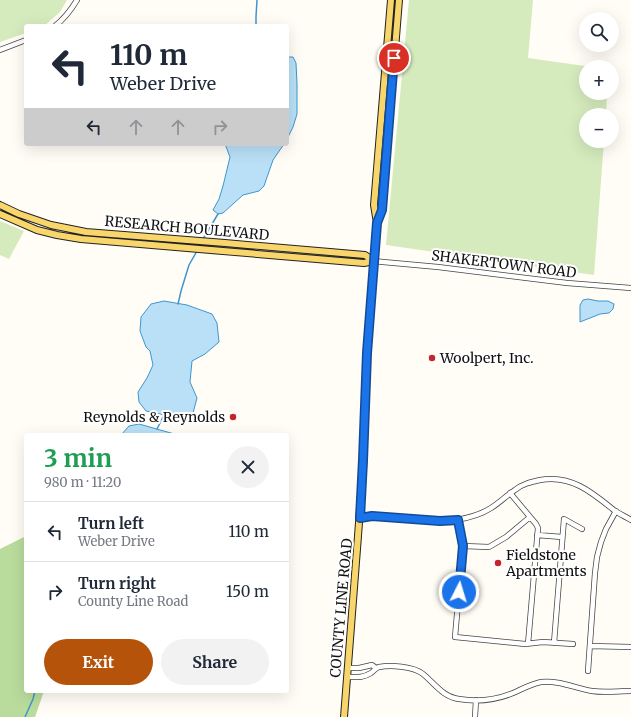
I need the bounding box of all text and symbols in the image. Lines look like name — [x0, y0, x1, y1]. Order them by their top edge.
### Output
map controls — [579, 12, 619, 148]
button: search — [579, 12, 619, 52]
text: 110 m — [110, 37, 187, 73]
icon: left — [44, 40, 96, 92]
pin — [377, 41, 411, 75]
icon: arrive — [383, 47, 405, 69]
button: + — [579, 60, 619, 100]
text: Weber Drive — [110, 72, 216, 95]
button: − — [579, 108, 619, 148]
icon: left — [83, 116, 105, 138]
icon: ahead — [125, 116, 147, 138]
icon: ahead — [167, 116, 189, 138]
icon: right — [209, 116, 231, 138]
street label: RESEARCH BOULEVARD — [104, 212, 270, 244]
street label: SHAKERTOWN ROAD — [430, 246, 578, 282]
place label: Woolpert, Inc. — [439, 349, 534, 367]
marker: Woolpert, Inc. — [427, 353, 437, 363]
place label: Reynolds & Reynolds — [83, 408, 225, 426]
marker: Reynolds & Reynolds — [228, 412, 238, 422]
text: 3 min — [44, 443, 112, 474]
button: close — [227, 446, 269, 488]
text: 980 m · 11:20 — [44, 474, 121, 491]
text: Turn left — [78, 514, 144, 533]
icon: left — [44, 521, 66, 543]
text: 110 m — [228, 522, 269, 541]
text: Weber Drive — [78, 533, 155, 550]
street label: COUNTY LINE ROAD — [326, 537, 356, 678]
place label: Fieldstone Apartments — [505, 546, 587, 580]
marker: Fieldstone Apartments — [493, 558, 503, 568]
position arrow — [438, 571, 480, 613]
text: Turn right — [78, 574, 156, 593]
icon: right — [44, 581, 66, 603]
text: 150 m — [226, 582, 269, 601]
text: County Line Road — [78, 593, 188, 610]
button: Exit — [44, 639, 153, 685]
button: Share — [161, 639, 269, 685]

